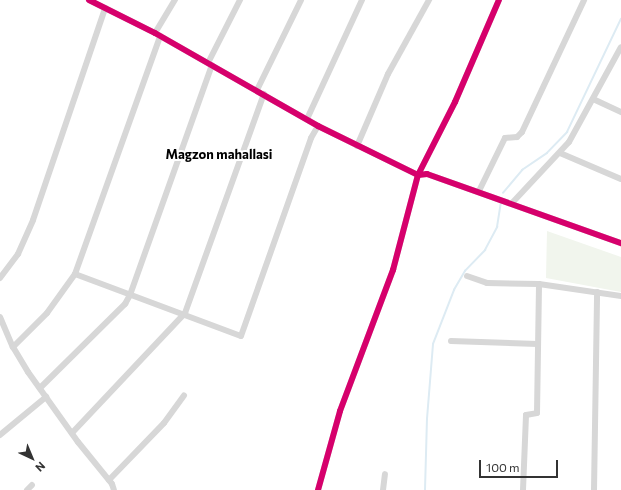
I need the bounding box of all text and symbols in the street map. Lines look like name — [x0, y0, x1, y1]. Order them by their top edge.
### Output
district label: Magzon mahallasi — [165, 146, 273, 162]
north arrow — [12, 438, 52, 478]
scale bar — [481, 452, 560, 478]
text: N — [33, 459, 48, 475]
text: 100 m — [486, 460, 520, 474]

